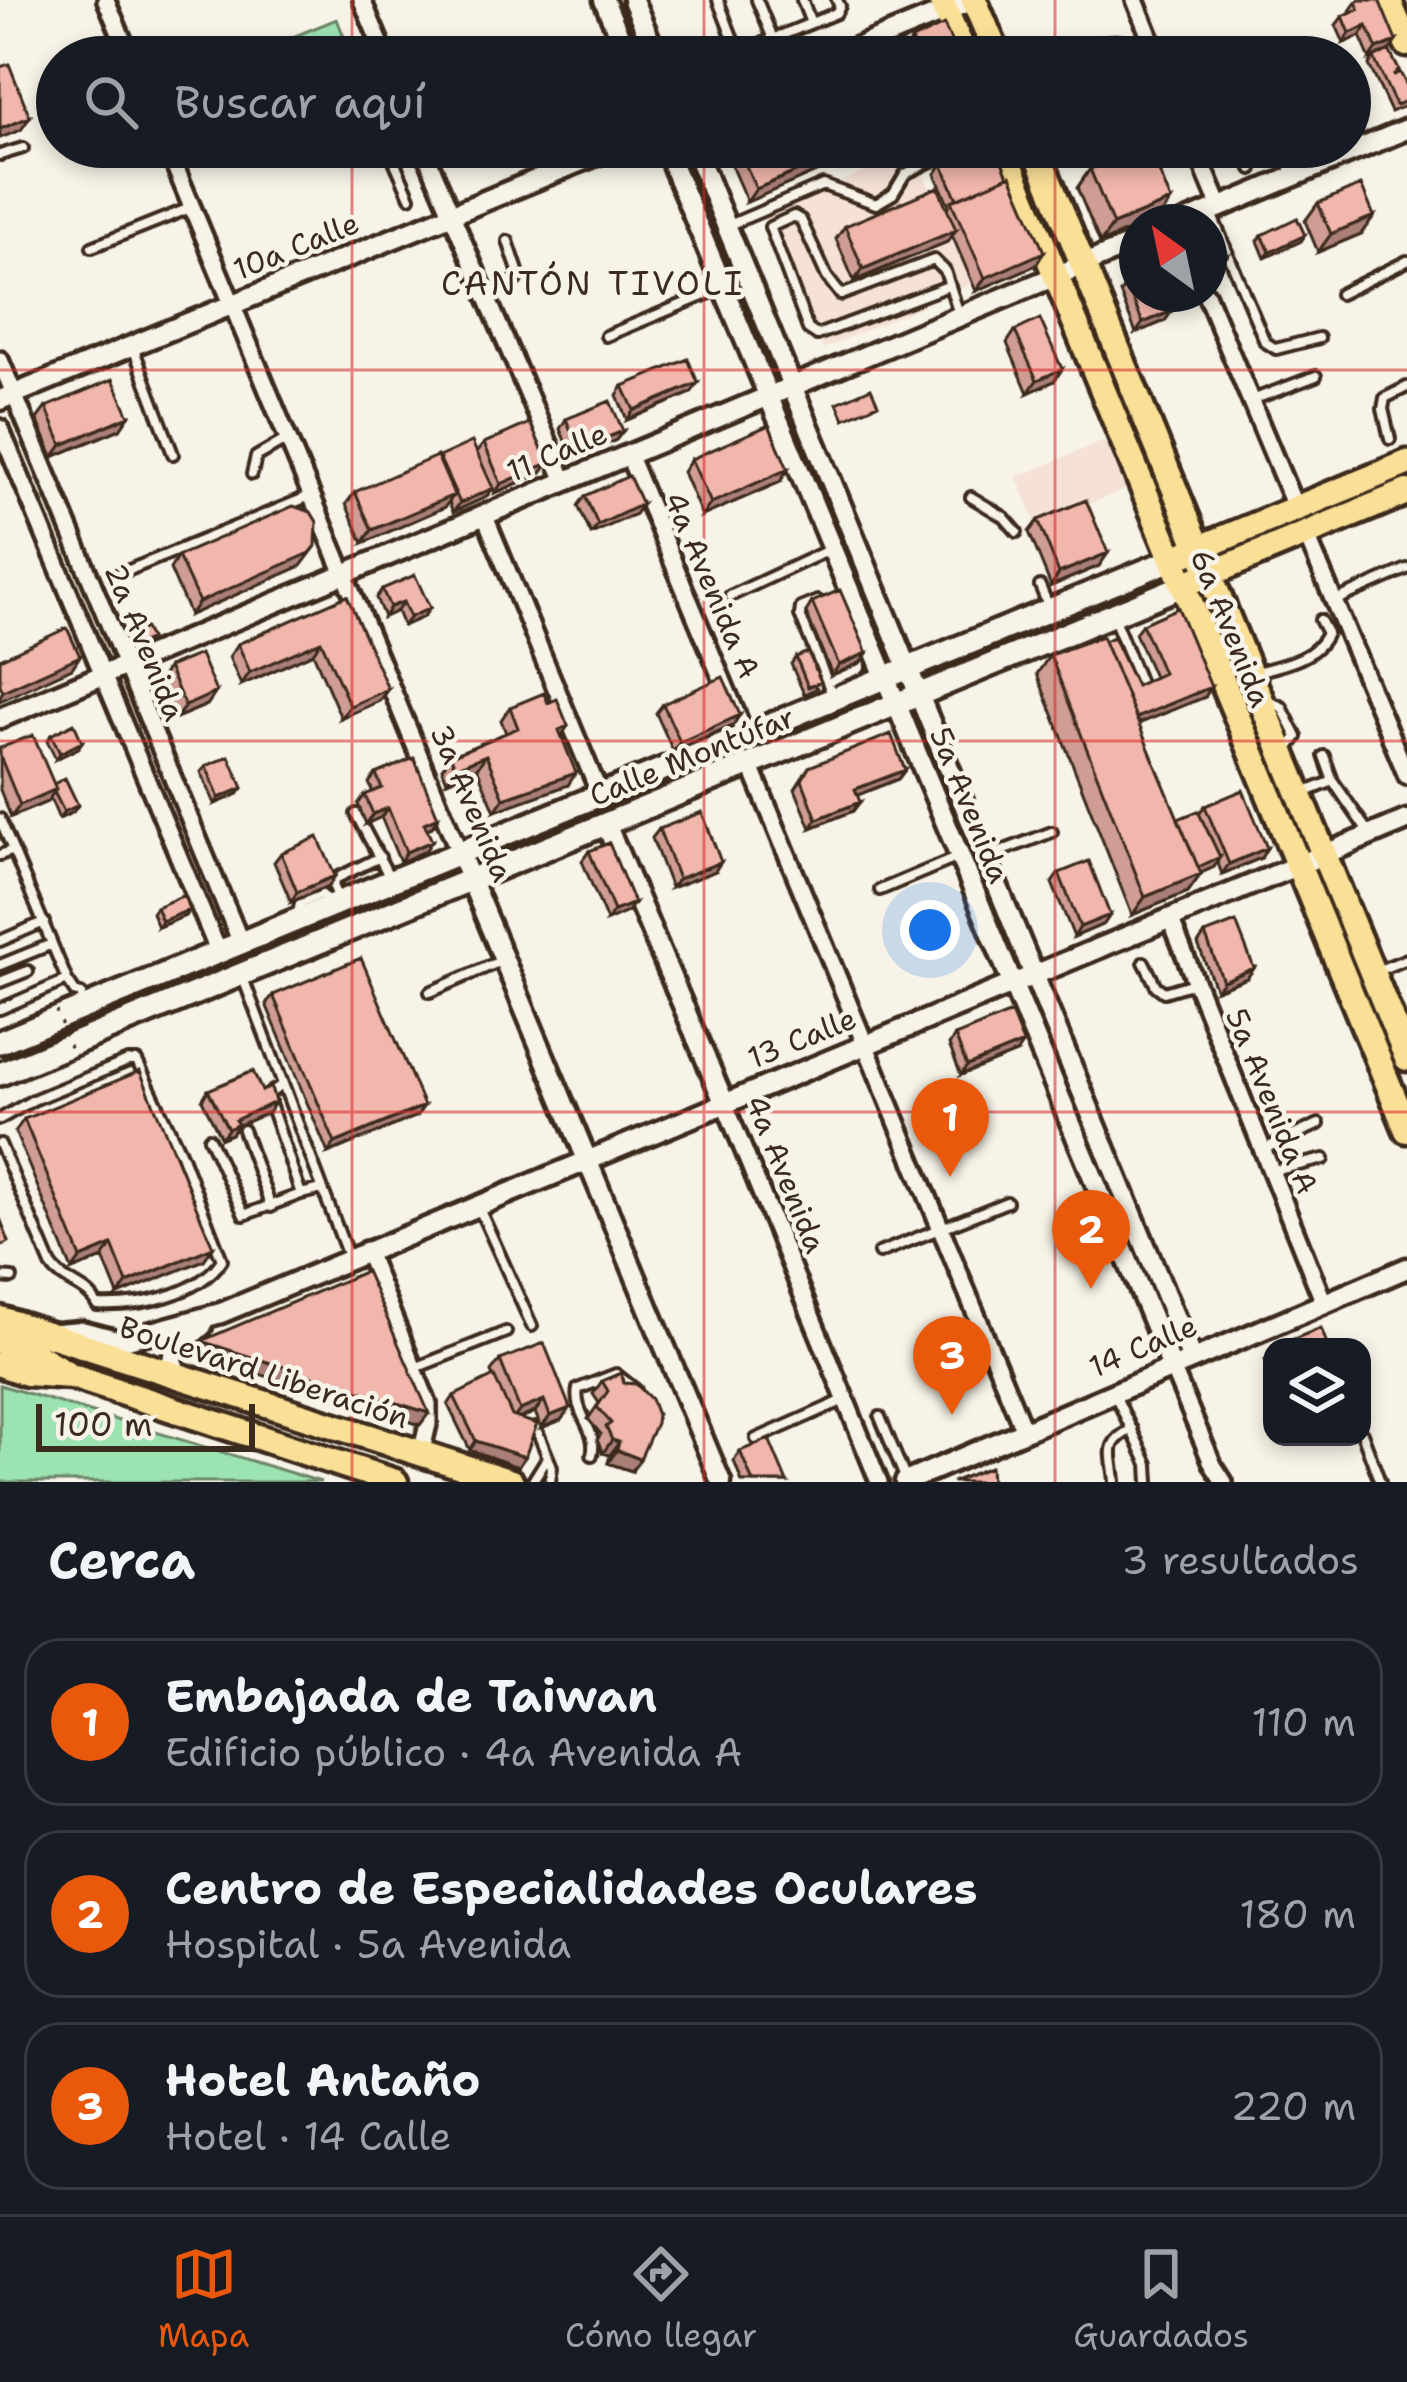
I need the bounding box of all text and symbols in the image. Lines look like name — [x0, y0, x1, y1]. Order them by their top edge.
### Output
search box — [36, 36, 1371, 168]
icon: search — [78, 69, 144, 135]
text: Buscar aquí — [174, 72, 426, 132]
street label: 10a Calle — [227, 202, 365, 290]
north arrow — [1119, 204, 1227, 312]
district label: CANTÓN TIVOLI — [441, 261, 745, 306]
street label: 11 Calle — [500, 413, 614, 491]
street label: 4a Avenida A — [654, 485, 770, 685]
street label: 6a Avenida — [1181, 543, 1281, 713]
street label: 2a Avenida — [95, 557, 195, 727]
street label: Calle Montúfar — [583, 696, 801, 816]
street label: 3a Avenida — [421, 718, 524, 888]
street label: 5a Avenida — [920, 721, 1020, 889]
your location — [900, 900, 960, 960]
street label: 13 Calle — [742, 998, 862, 1078]
street label: 5a Avenida A — [1216, 1002, 1328, 1200]
pin: 1 — [911, 1078, 989, 1177]
street label: 4a Avenida — [736, 1089, 836, 1259]
pin: 2 — [1052, 1190, 1130, 1289]
street label: 14 Calle — [1083, 1305, 1203, 1387]
street label: Boulevard Liberación — [114, 1306, 414, 1438]
pin: 3 — [913, 1316, 991, 1415]
map controls — [1263, 1338, 1371, 1446]
button: layers — [1263, 1338, 1371, 1446]
scale bar — [36, 1398, 255, 1451]
text: 100 m — [54, 1402, 153, 1447]
text: Cerca — [48, 1526, 195, 1594]
text: 3 resultados — [1121, 1534, 1359, 1586]
text: Embajada de Taiwan — [165, 1666, 657, 1726]
text: 1 — [81, 1696, 99, 1748]
text: 110 m — [1252, 1696, 1356, 1748]
text: Edificio público · 4a Avenida A — [165, 1726, 742, 1778]
text: Centro de Especialidades Oculares — [165, 1858, 977, 1918]
text: 2 — [76, 1888, 104, 1940]
text: 180 m — [1240, 1888, 1356, 1940]
text: Hospital · 5a Avenida — [165, 1918, 571, 1970]
text: Hotel Antaño — [165, 2050, 480, 2110]
text: 3 — [76, 2080, 104, 2132]
text: 220 m — [1230, 2080, 1356, 2132]
text: Hotel · 14 Calle — [165, 2110, 451, 2162]
tab: Mapa — [158, 2241, 249, 2358]
tab: Cómo llegar — [565, 2241, 757, 2358]
tab: Guardados — [1073, 2241, 1249, 2358]

